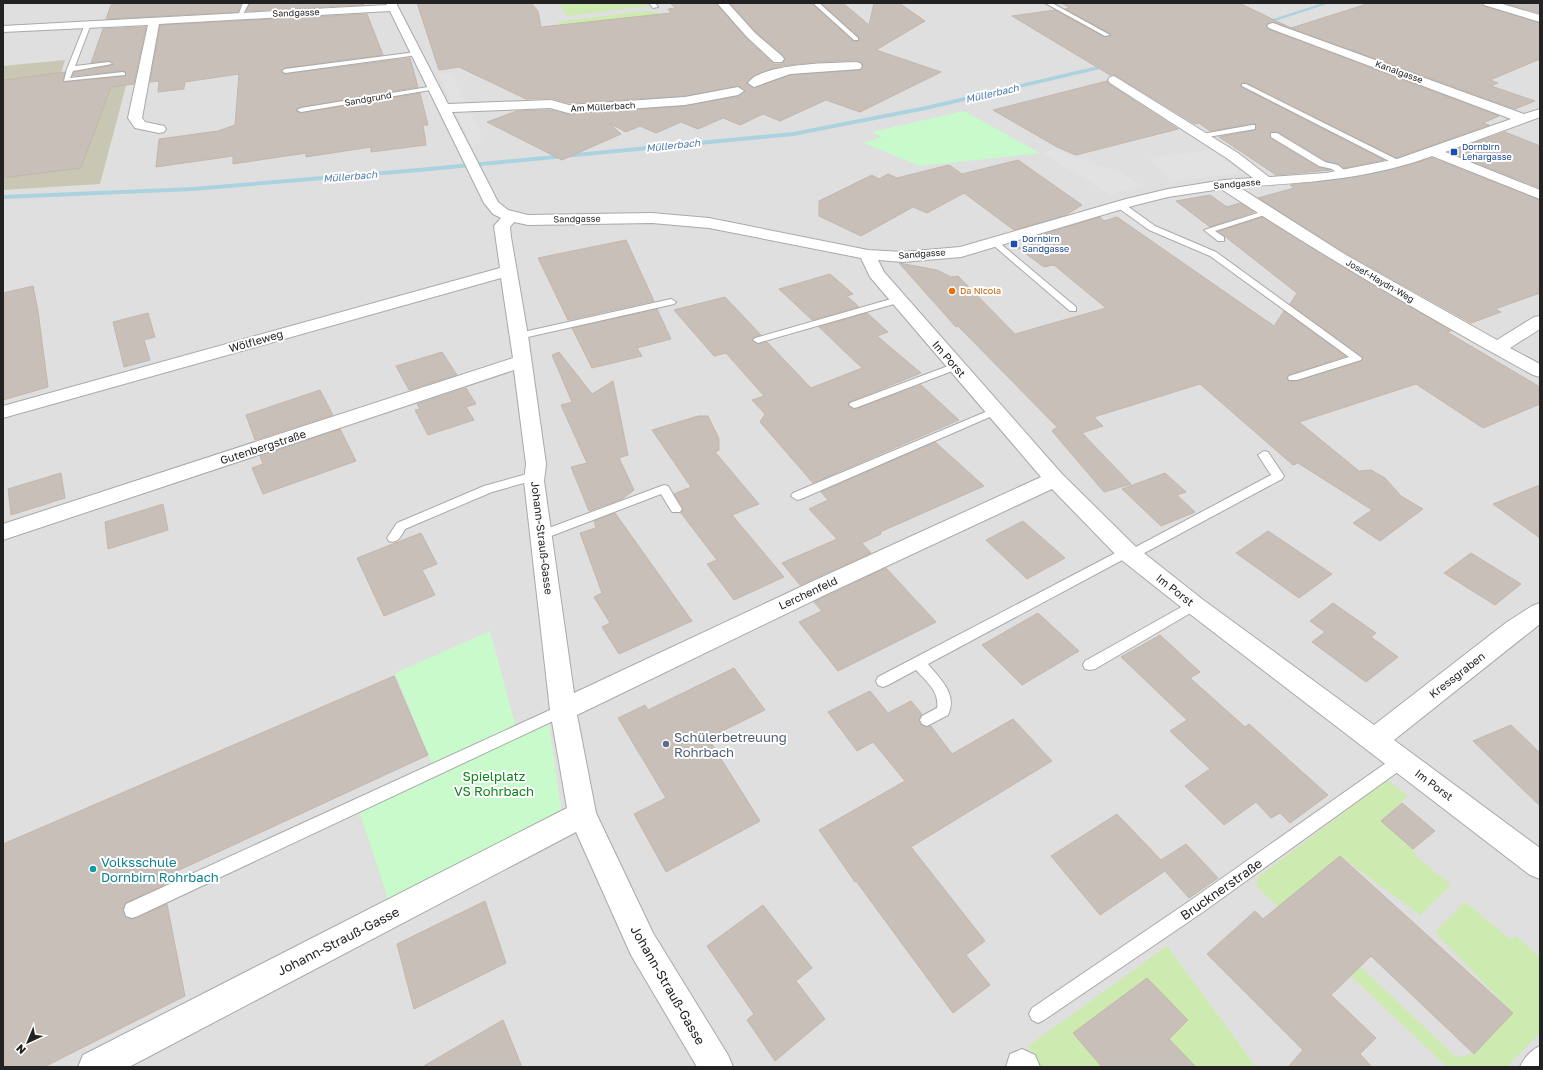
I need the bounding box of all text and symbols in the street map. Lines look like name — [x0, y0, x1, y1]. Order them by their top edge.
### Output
street label: Sandgasse — [272, 6, 320, 19]
street label: Kanalgasse — [1374, 58, 1425, 85]
water label: Müllerbach — [964, 81, 1021, 105]
street label: Sandgrund — [344, 89, 392, 108]
street label: Am Müllerbach — [570, 99, 636, 114]
water label: Müllerbach — [645, 136, 701, 154]
place label: Dornbirn Lehargasse — [1462, 141, 1512, 162]
marker: Dornbirn Lehargasse — [1449, 147, 1459, 157]
water label: Müllerbach — [323, 168, 378, 184]
street label: Sandgasse — [1213, 176, 1261, 191]
street label: Sandgasse — [553, 213, 601, 224]
place label: Dornbirn Sandgasse — [1022, 233, 1069, 254]
marker: Dornbirn Sandgasse — [1009, 239, 1019, 249]
street label: Sandgasse — [898, 246, 946, 261]
street label: Josef-Haydn-Weg — [1344, 257, 1416, 305]
place label: Da Nicola — [960, 285, 1001, 296]
marker: Da Nicola — [947, 286, 957, 296]
street label: Wölfleweg — [227, 327, 284, 354]
street label: Im Porst — [930, 338, 969, 380]
street label: Gutenbergstraße — [218, 427, 307, 467]
street label: Johann-Strauß-Gasse — [529, 480, 556, 595]
street label: Im Porst — [1154, 571, 1197, 608]
street label: Lerchenfeld — [776, 573, 839, 612]
street label: Kressgraben — [1426, 649, 1487, 700]
place label: Schülerbetreuung Rohrbach — [674, 729, 787, 760]
marker: Schülerbetreuung Rohrbach — [661, 739, 671, 749]
street label: Im Porst — [1413, 766, 1456, 803]
park label: Spielplatz VS Rohrbach — [454, 768, 534, 799]
place label: Volksschule Dornbirn Rohrbach — [101, 854, 219, 885]
street label: Brucknerstraße — [1177, 855, 1265, 923]
marker: Volksschule Dornbirn Rohrbach — [88, 864, 98, 874]
street label: Johann-Strauß-Gasse — [274, 903, 402, 979]
street label: Johann-Strauß-Gasse — [627, 923, 709, 1047]
north arrow — [8, 1022, 48, 1062]
text: N — [13, 1042, 28, 1057]

